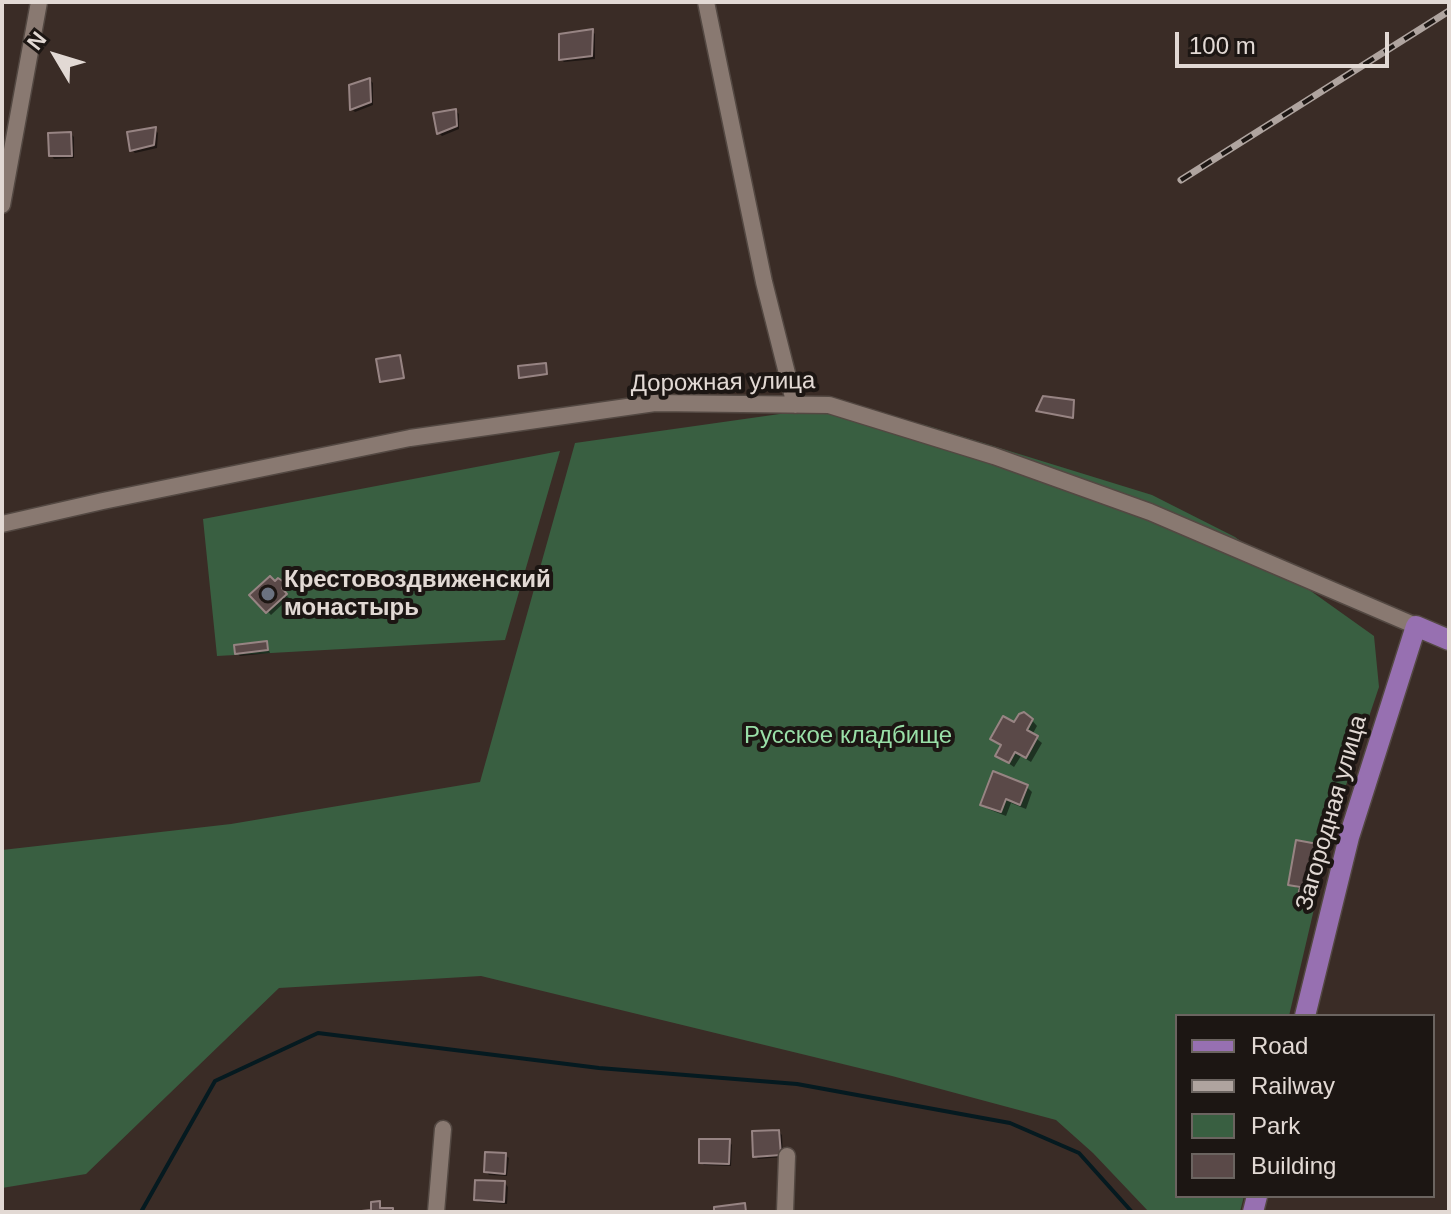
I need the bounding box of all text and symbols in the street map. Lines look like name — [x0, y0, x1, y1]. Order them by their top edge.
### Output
north arrow — [16, 16, 96, 96]
scale bar — [1179, 16, 1393, 66]
text: N — [22, 27, 51, 55]
text: 100 m — [1189, 32, 1256, 59]
street label: Дорожная улица — [630, 367, 816, 399]
place label: Крестовоздвиженский монастырь — [284, 566, 551, 622]
marker: Крестовоздвиженский монастырь — [259, 585, 277, 603]
street label: Загородная улица — [1290, 712, 1374, 914]
park label: Русское кладбище — [744, 722, 952, 750]
legend — [1175, 1014, 1435, 1198]
text: Road — [1251, 1032, 1308, 1059]
text: Railway — [1251, 1072, 1335, 1099]
text: Park — [1251, 1112, 1300, 1139]
text: Building — [1251, 1152, 1336, 1179]

